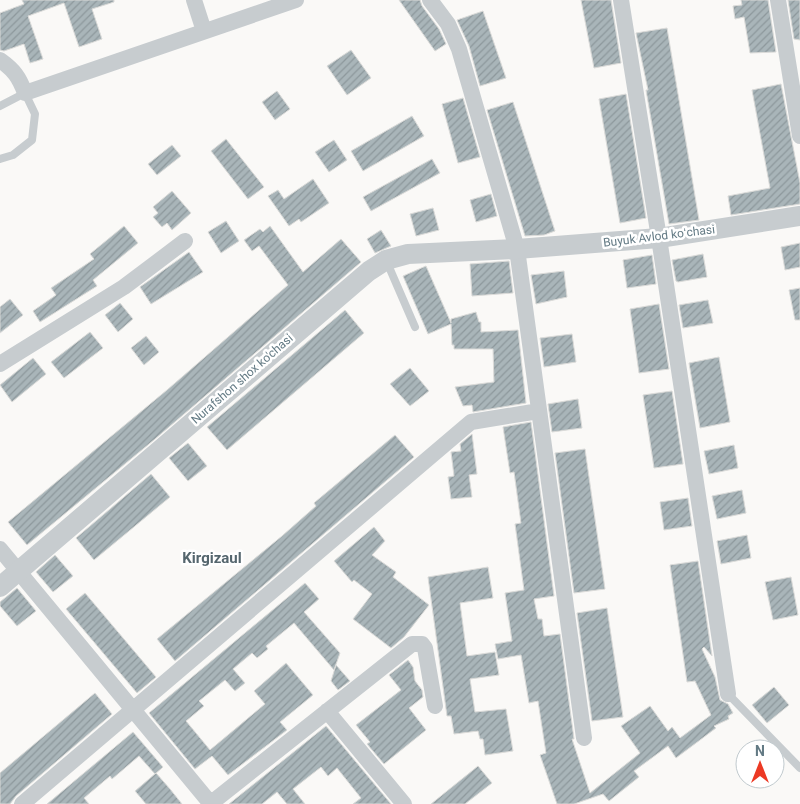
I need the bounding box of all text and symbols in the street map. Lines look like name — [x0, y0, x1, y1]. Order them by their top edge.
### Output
street label: Buyuk Avlod koʻchasi — [602, 222, 716, 250]
street label: Nurafshon shox ko'chasi — [188, 331, 296, 427]
district label: Kirgizaul — [182, 549, 242, 567]
north arrow — [735, 739, 785, 789]
text: N — [755, 743, 765, 759]

